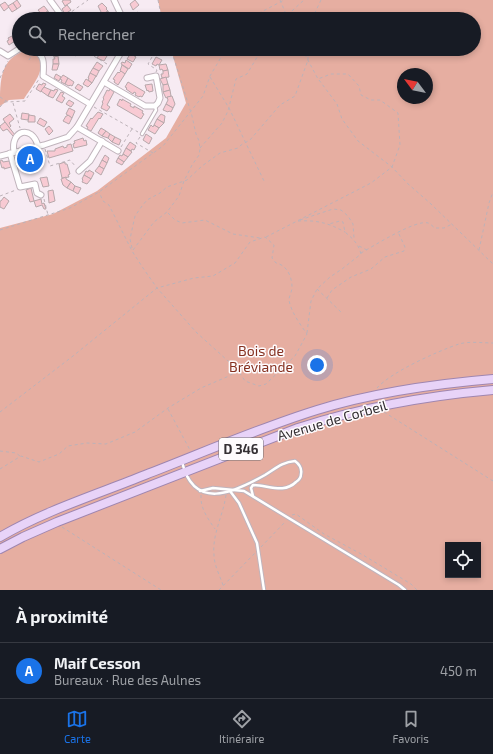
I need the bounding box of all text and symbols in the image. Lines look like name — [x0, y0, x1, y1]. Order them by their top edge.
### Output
search box — [12, 12, 481, 56]
icon: search — [26, 23, 48, 45]
text: Rechercher — [58, 25, 135, 43]
north arrow — [397, 68, 433, 104]
pin: A — [17, 144, 43, 174]
park label: Bois de Bréviande — [229, 342, 293, 375]
your location — [307, 355, 327, 375]
street label: Avenue de Corbeil — [275, 396, 390, 444]
road number: D 346 — [219, 438, 263, 460]
map controls — [445, 542, 481, 578]
button: locate — [445, 542, 481, 578]
text: À proximité — [16, 606, 108, 626]
text: Maif Cesson — [54, 654, 141, 672]
text: A — [25, 663, 33, 679]
text: 450 m — [440, 663, 477, 679]
text: Bureaux · Rue des Aulnes — [54, 672, 201, 688]
tab: Carte — [64, 708, 91, 745]
tab: Itinéraire — [219, 708, 264, 745]
tab: Favoris — [392, 708, 429, 745]

